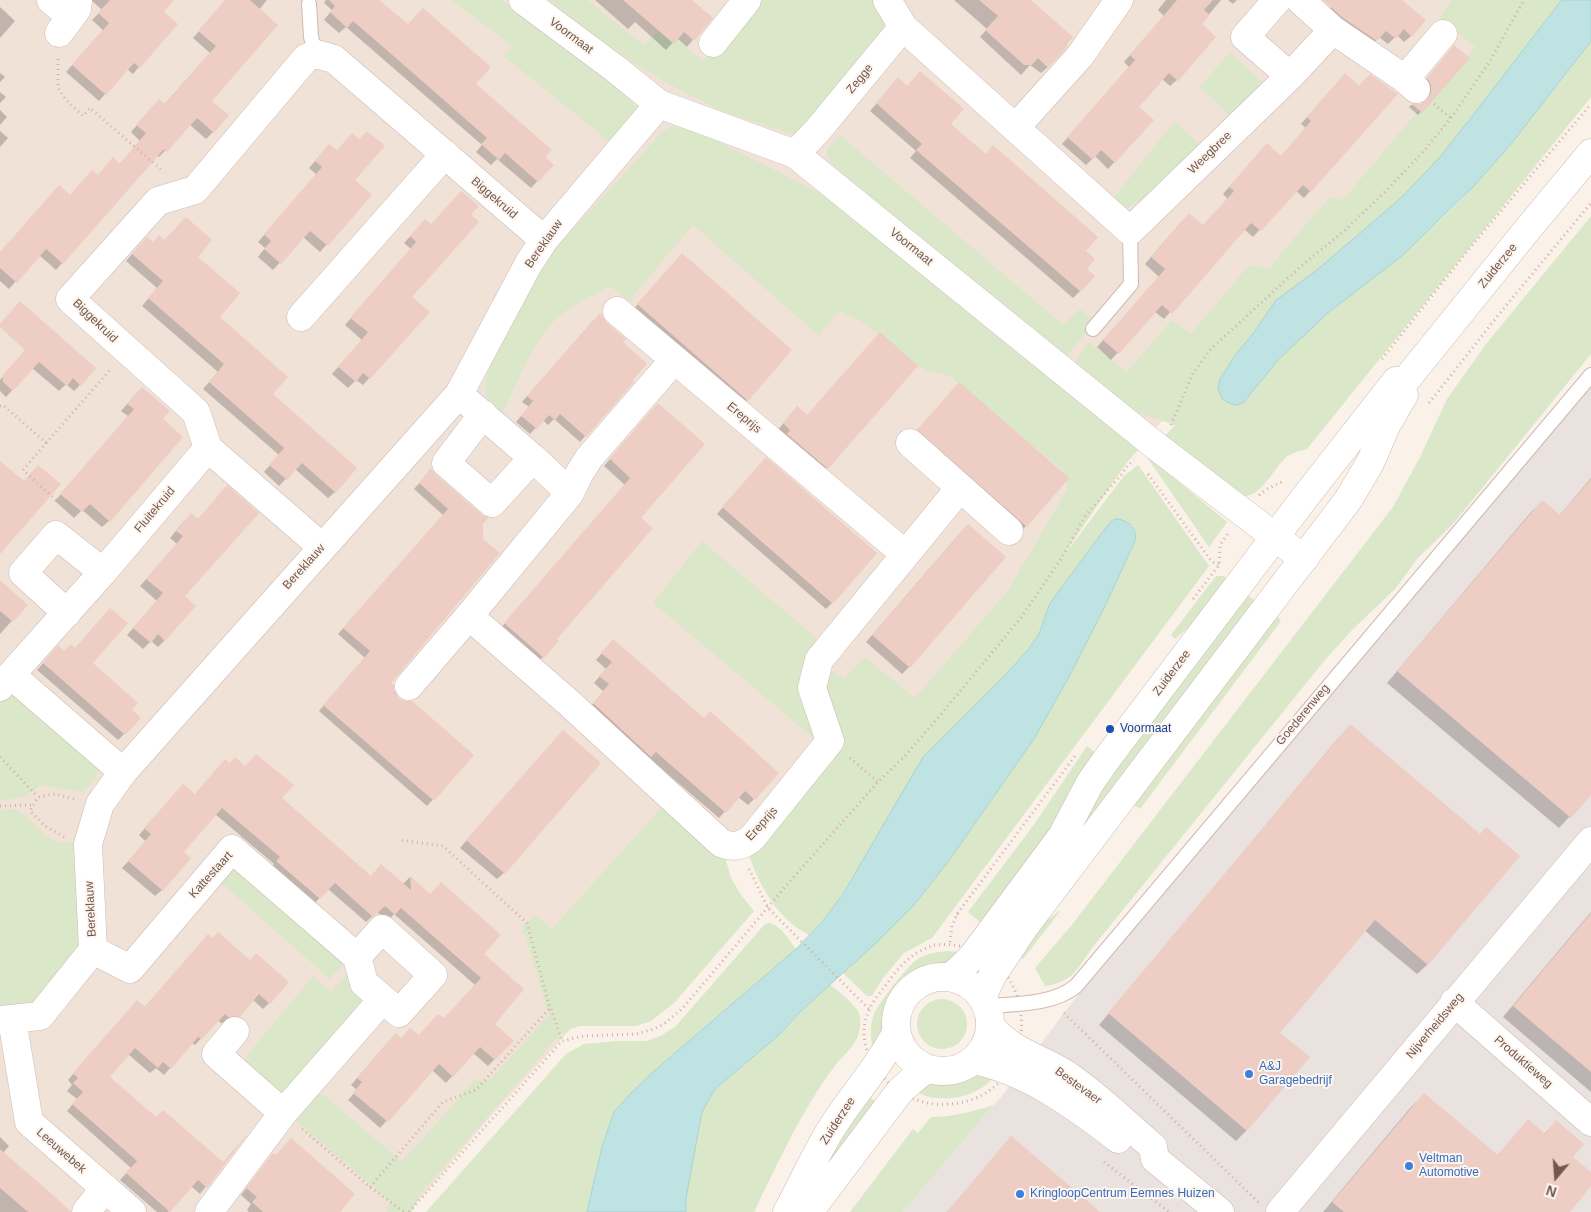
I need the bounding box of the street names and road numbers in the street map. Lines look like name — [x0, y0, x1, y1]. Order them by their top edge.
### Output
street label: Voormaat — [546, 15, 596, 57]
street label: Zegge — [844, 61, 876, 97]
street label: Weegbree — [1185, 129, 1235, 177]
street label: Biggekruid — [468, 174, 520, 222]
street label: Bereklauw — [522, 217, 566, 271]
street label: Voormaat — [887, 225, 935, 269]
street label: Zuiderzee — [1476, 241, 1520, 291]
street label: Biggekruid — [70, 296, 120, 346]
street label: Ereprijs — [724, 399, 764, 437]
street label: Fluitekruid — [132, 484, 178, 536]
street label: Bereklauw — [280, 541, 328, 593]
street label: Zuiderzee — [1150, 647, 1194, 699]
street label: Goederenweg — [1273, 681, 1333, 749]
street label: Ereprijs — [743, 804, 781, 844]
street label: Kattestaart — [186, 849, 236, 901]
street label: Bereklauw — [82, 881, 100, 937]
street label: Nijverheidsweg — [1403, 990, 1467, 1062]
street label: Produktieweg — [1491, 1033, 1555, 1091]
street label: Bestevaer — [1052, 1064, 1104, 1108]
street label: Zuiderzee — [817, 1095, 859, 1147]
street label: Leeuwebek — [33, 1125, 89, 1177]

